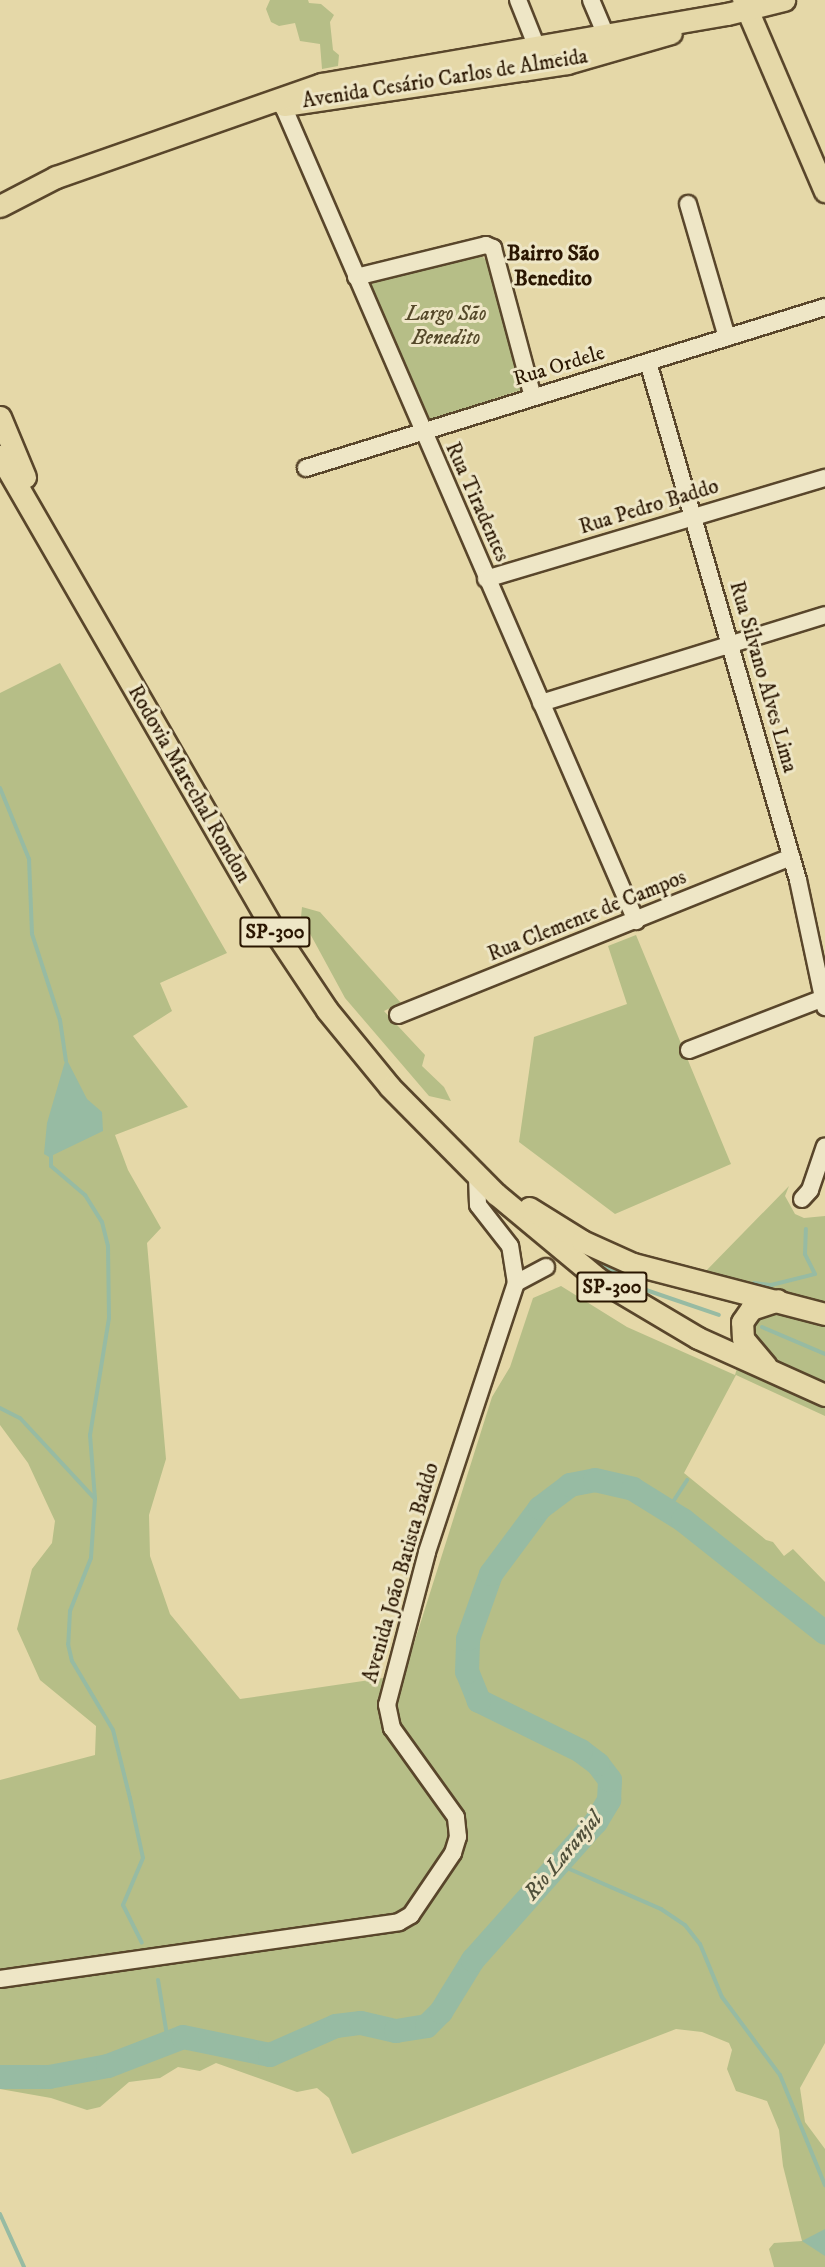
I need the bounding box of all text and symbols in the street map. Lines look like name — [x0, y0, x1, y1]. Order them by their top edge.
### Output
street label: Avenida Cesário Carlos de Almeida — [300, 44, 590, 114]
district label: Bairro São Benedito — [507, 240, 599, 292]
park label: Largo São Benedito — [406, 301, 486, 351]
street label: Rua Ordele — [510, 340, 608, 392]
street label: Rua Tiradentes — [439, 438, 515, 566]
street label: Rua Pedro Baddo — [576, 474, 722, 540]
street label: Rua Silvano Alves Lima — [724, 578, 802, 776]
street label: Rodovia Marechal Rondon — [122, 681, 256, 887]
street label: Rua Clemente de Campos — [484, 865, 690, 967]
road number: SP-300 — [239, 915, 311, 949]
road number: SP-300 — [576, 1270, 648, 1304]
street label: Avenida João Batista Baddo — [357, 1460, 445, 1686]
water label: Rio Laranjal — [518, 1806, 608, 1906]

